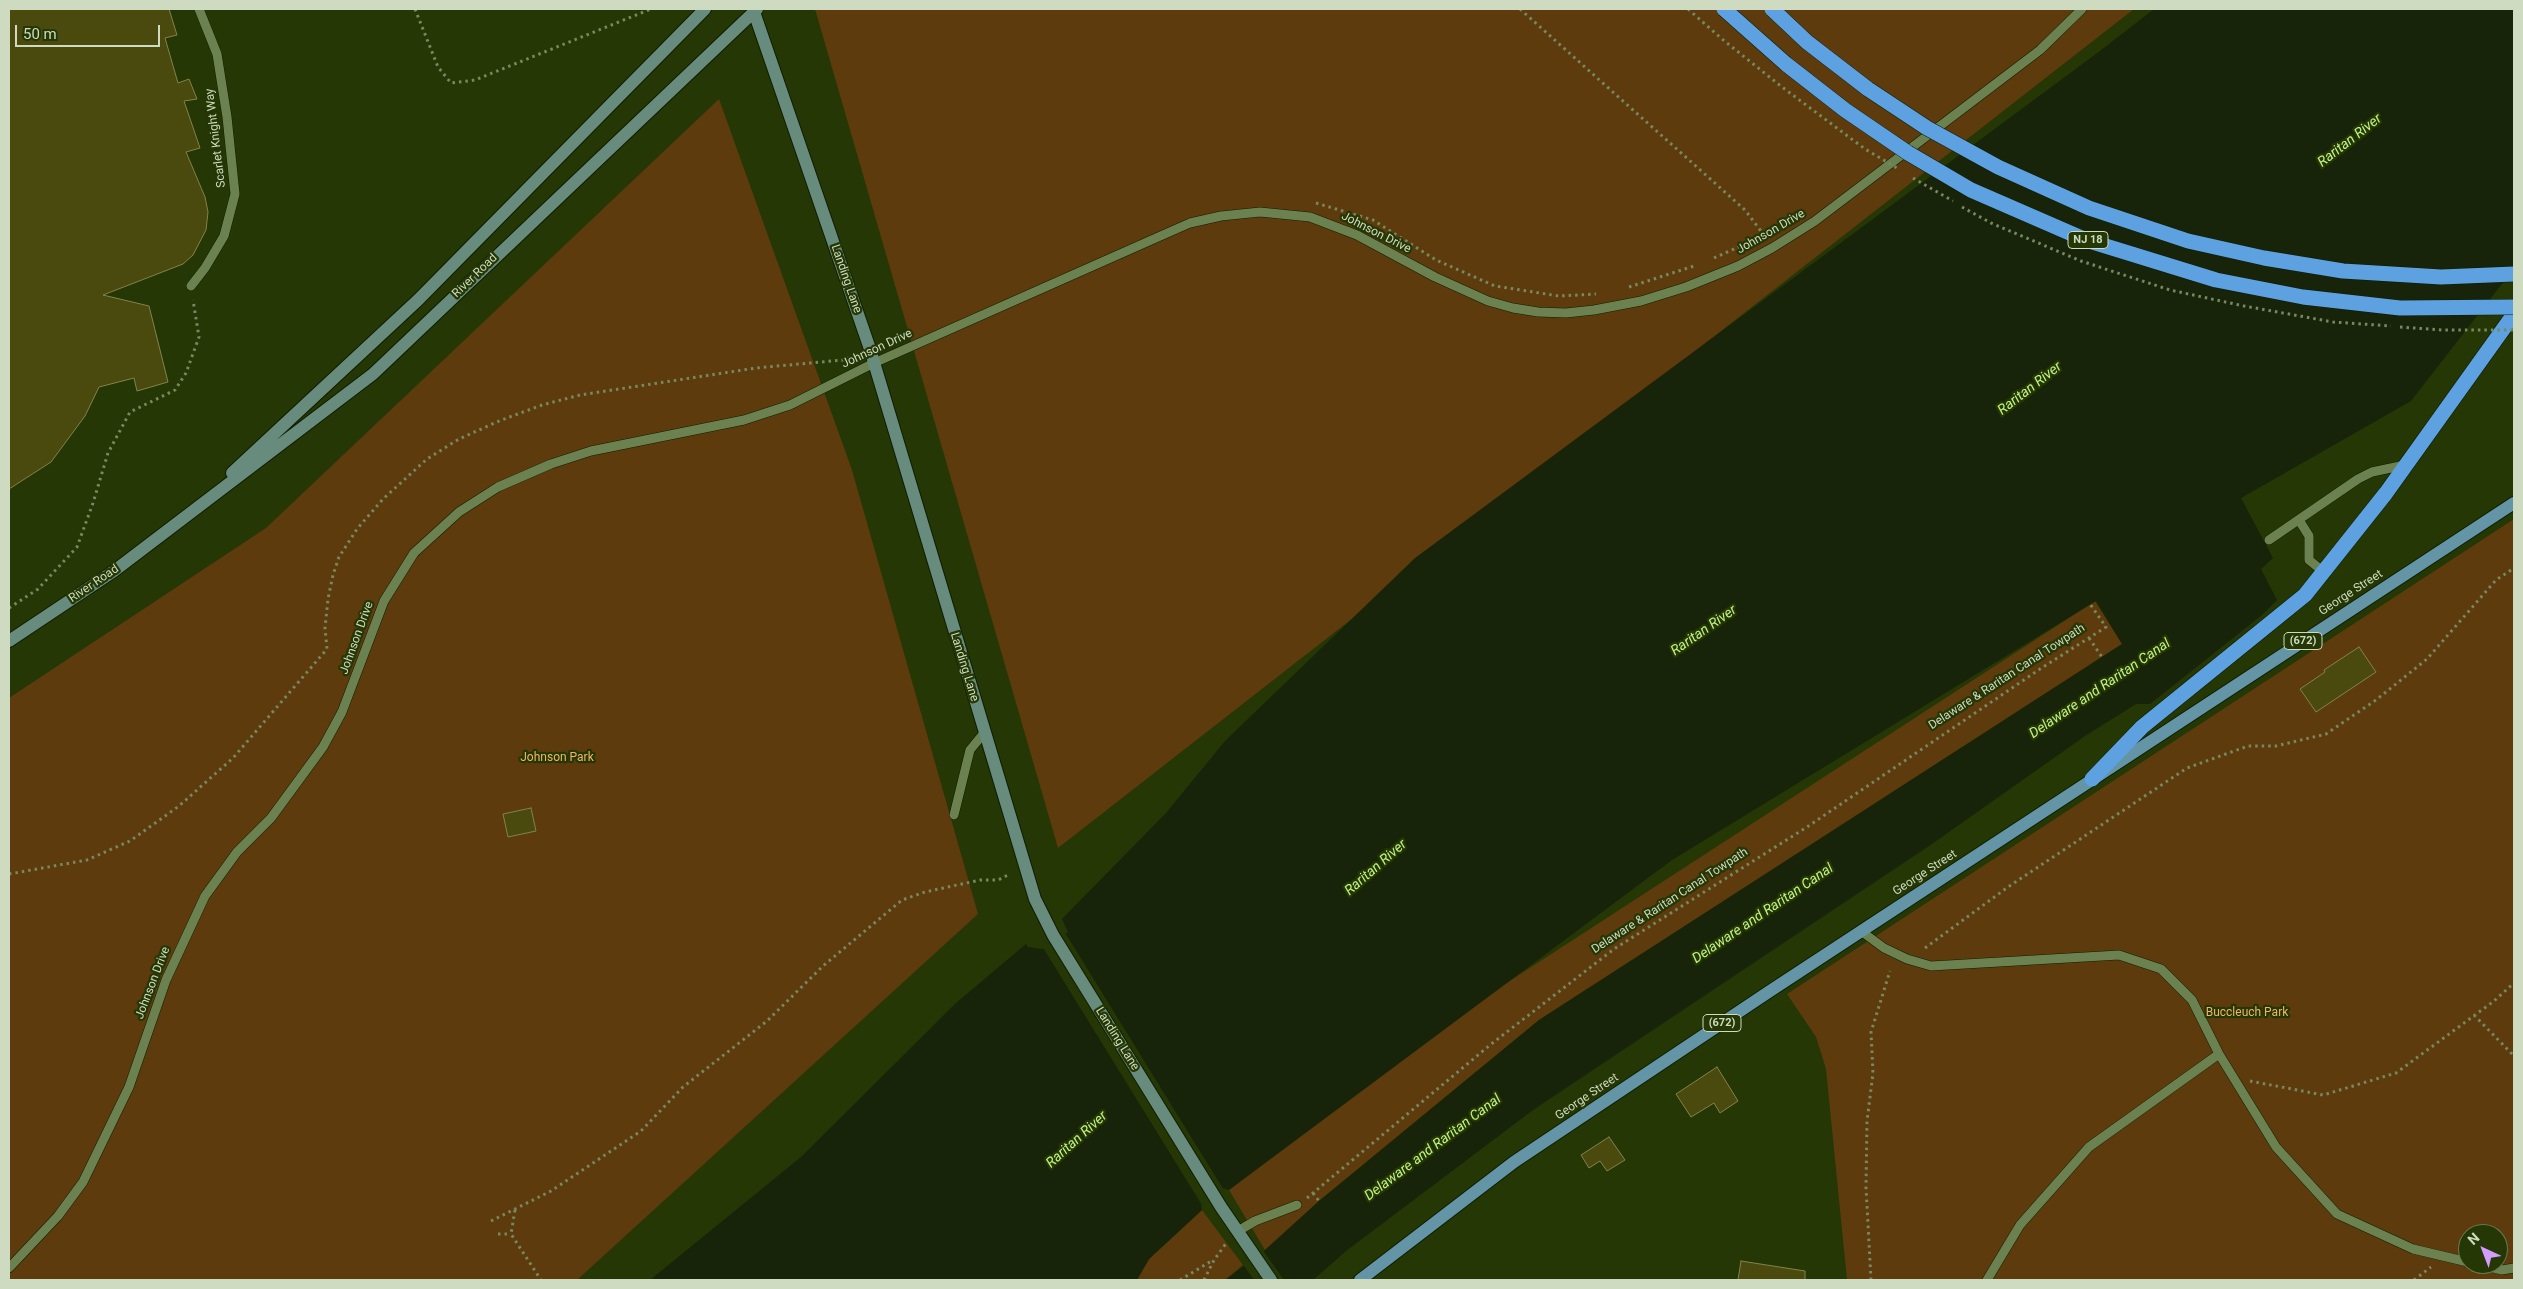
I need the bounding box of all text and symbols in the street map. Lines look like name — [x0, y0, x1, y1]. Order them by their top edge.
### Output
scale bar — [18, 15, 162, 47]
text: 50 m — [23, 25, 57, 43]
street label: Scarlet Knight Way — [203, 88, 229, 188]
water label: Raritan River — [2315, 111, 2385, 171]
street label: Johnson Drive — [1734, 207, 1808, 257]
street label: Johnson Drive — [1339, 209, 1413, 257]
road number: NJ 18 — [2068, 232, 2108, 248]
street label: Landing Lane — [828, 243, 864, 315]
street label: River Road — [450, 251, 500, 301]
street label: Johnson Drive — [839, 326, 915, 372]
water label: Raritan River — [1995, 359, 2065, 419]
street label: River Road — [66, 562, 122, 606]
street label: George Street — [2316, 567, 2386, 619]
street label: Johnson Drive — [337, 600, 377, 676]
water label: Raritan River — [1668, 602, 1740, 660]
street label: Delaware & Raritan Canal Towpath — [1926, 621, 2088, 733]
street label: Landing Lane — [947, 631, 981, 703]
road number: (672) — [2284, 632, 2322, 649]
water label: Delaware and Raritan Canal — [2026, 636, 2174, 742]
park label: Johnson Park — [520, 751, 594, 765]
water label: Raritan River — [1342, 837, 1410, 899]
street label: Delaware & Raritan Canal Towpath — [1589, 845, 1751, 957]
street label: George Street — [1890, 847, 1960, 899]
water label: Delaware and Raritan Canal — [1689, 861, 1837, 967]
street label: Johnson Drive — [133, 945, 173, 1021]
street label: Landing Lane — [1092, 1005, 1142, 1073]
park label: Buccleuch Park — [2206, 1006, 2288, 1020]
road number: (672) — [1703, 1014, 1741, 1032]
street label: George Street — [1553, 1071, 1621, 1123]
water label: Delaware and Raritan Canal — [1362, 1091, 1504, 1205]
water label: Raritan River — [1043, 1108, 1111, 1172]
north arrow — [2458, 1224, 2508, 1274]
text: N — [2464, 1230, 2483, 1248]

